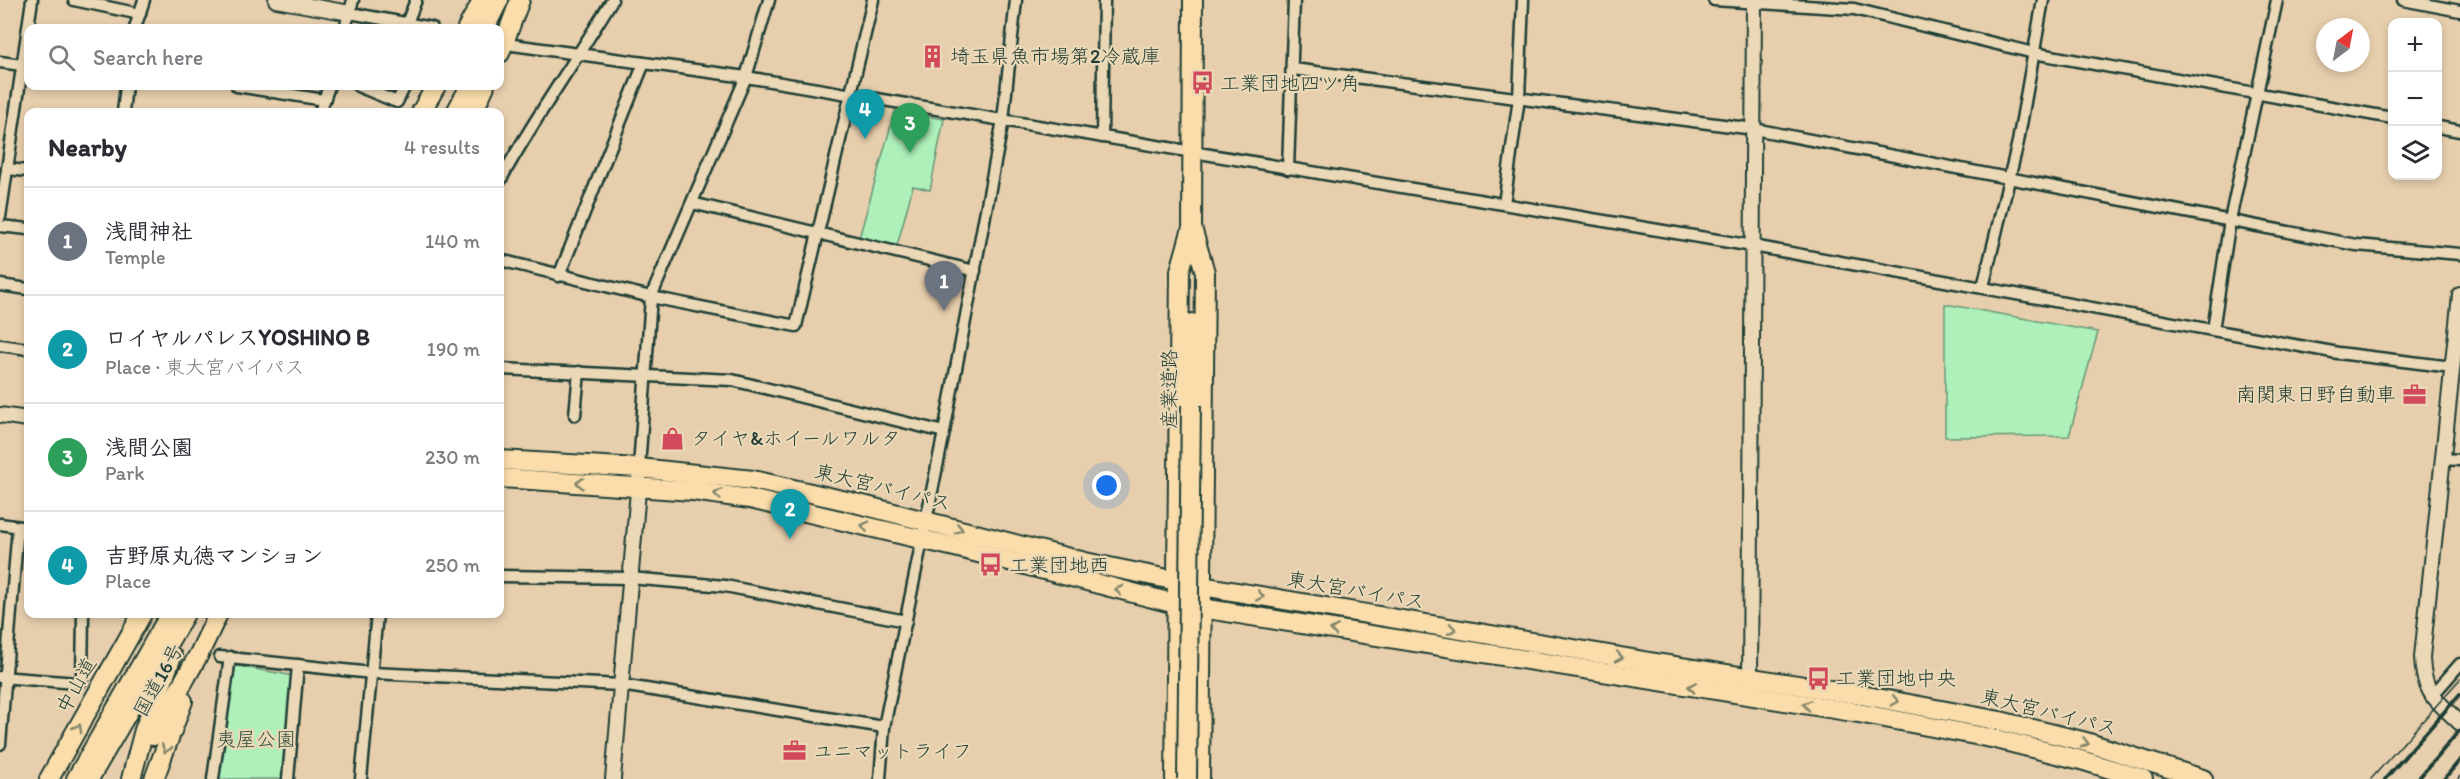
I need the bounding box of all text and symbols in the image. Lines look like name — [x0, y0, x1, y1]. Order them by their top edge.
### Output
north arrow — [2316, 18, 2370, 72]
map controls — [2388, 18, 2442, 180]
button: + — [2388, 18, 2442, 72]
search box — [24, 24, 504, 90]
icon: search — [45, 41, 78, 74]
building icon: 埼玉県魚市場第2冷蔵庫 — [919, 43, 945, 69]
text: Search here — [93, 44, 203, 71]
place label: 埼玉県魚市場第2冷蔵庫 — [950, 44, 1161, 68]
bus stop icon: 工業団地四ツ角 — [1189, 70, 1215, 96]
place label: 工業団地四ツ角 — [1220, 71, 1360, 95]
button: − — [2388, 72, 2442, 126]
pin: 4 — [846, 90, 884, 139]
pin: 3 — [890, 104, 930, 153]
button: layers — [2388, 126, 2442, 180]
text: Nearby — [48, 131, 127, 163]
text: 4 results — [404, 135, 480, 159]
text: 浅間神社 — [105, 218, 193, 245]
text: 1 — [63, 229, 72, 253]
text: 140 m — [425, 229, 480, 253]
text: Temple — [105, 245, 166, 269]
pin: 1 — [924, 262, 964, 311]
text: ロイヤルパレスYOSHINO B — [105, 324, 370, 351]
text: 2 — [62, 337, 73, 361]
text: 190 m — [427, 337, 480, 361]
street label: 産業道路 — [1157, 349, 1181, 429]
text: Place · 東大宮バイパス — [105, 355, 305, 379]
office icon: 南関東日野自動車 — [2401, 381, 2427, 407]
place label: 南関東日野自動車 — [2236, 382, 2396, 406]
shop icon: タイヤ&ホイールワルタ — [660, 425, 686, 451]
place label: タイヤ&ホイールワルタ — [691, 426, 901, 450]
text: 浅間公園 — [105, 434, 193, 461]
text: 3 — [62, 445, 73, 469]
text: 230 m — [425, 445, 480, 469]
street label: 東大宮バイパス — [812, 458, 954, 516]
text: Park — [105, 461, 144, 485]
your location — [1092, 471, 1121, 500]
one-way arrow — [575, 477, 584, 490]
one-way arrow — [713, 488, 722, 501]
pin: 2 — [770, 490, 810, 539]
one-way arrow — [861, 520, 871, 533]
one-way arrow — [953, 521, 963, 534]
text: 吉野原丸徳マンション — [105, 542, 323, 569]
bus stop icon: 工業団地西 — [978, 552, 1004, 578]
text: 4 — [61, 553, 74, 577]
text: 250 m — [425, 553, 480, 577]
place label: 工業団地西 — [1009, 553, 1109, 577]
street label: 東大宮バイパス — [1285, 566, 1427, 614]
text: Place — [105, 569, 151, 593]
one-way arrow — [1114, 584, 1124, 597]
one-way arrow — [1255, 589, 1265, 602]
one-way arrow — [1447, 622, 1457, 635]
one-way arrow — [1329, 624, 1339, 636]
street label: 国道16号 — [128, 639, 188, 721]
one-way arrow — [1614, 650, 1624, 663]
street label: 中山道 — [51, 653, 101, 717]
bus stop icon: 工業団地中央 — [1805, 665, 1831, 691]
place label: 工業団地中央 — [1836, 666, 1956, 690]
one-way arrow — [1688, 682, 1697, 694]
street label: 東大宮バイパス — [1978, 683, 2120, 741]
one-way arrow — [1890, 694, 1900, 707]
one-way arrow — [1802, 700, 1811, 712]
one-way arrow — [71, 724, 82, 734]
park label: 夷屋公園 — [216, 727, 296, 751]
one-way arrow — [2080, 735, 2090, 748]
office icon: ユニマットライフ — [782, 738, 808, 764]
place label: ユニマットライフ — [813, 739, 972, 763]
one-way arrow — [160, 743, 173, 753]

